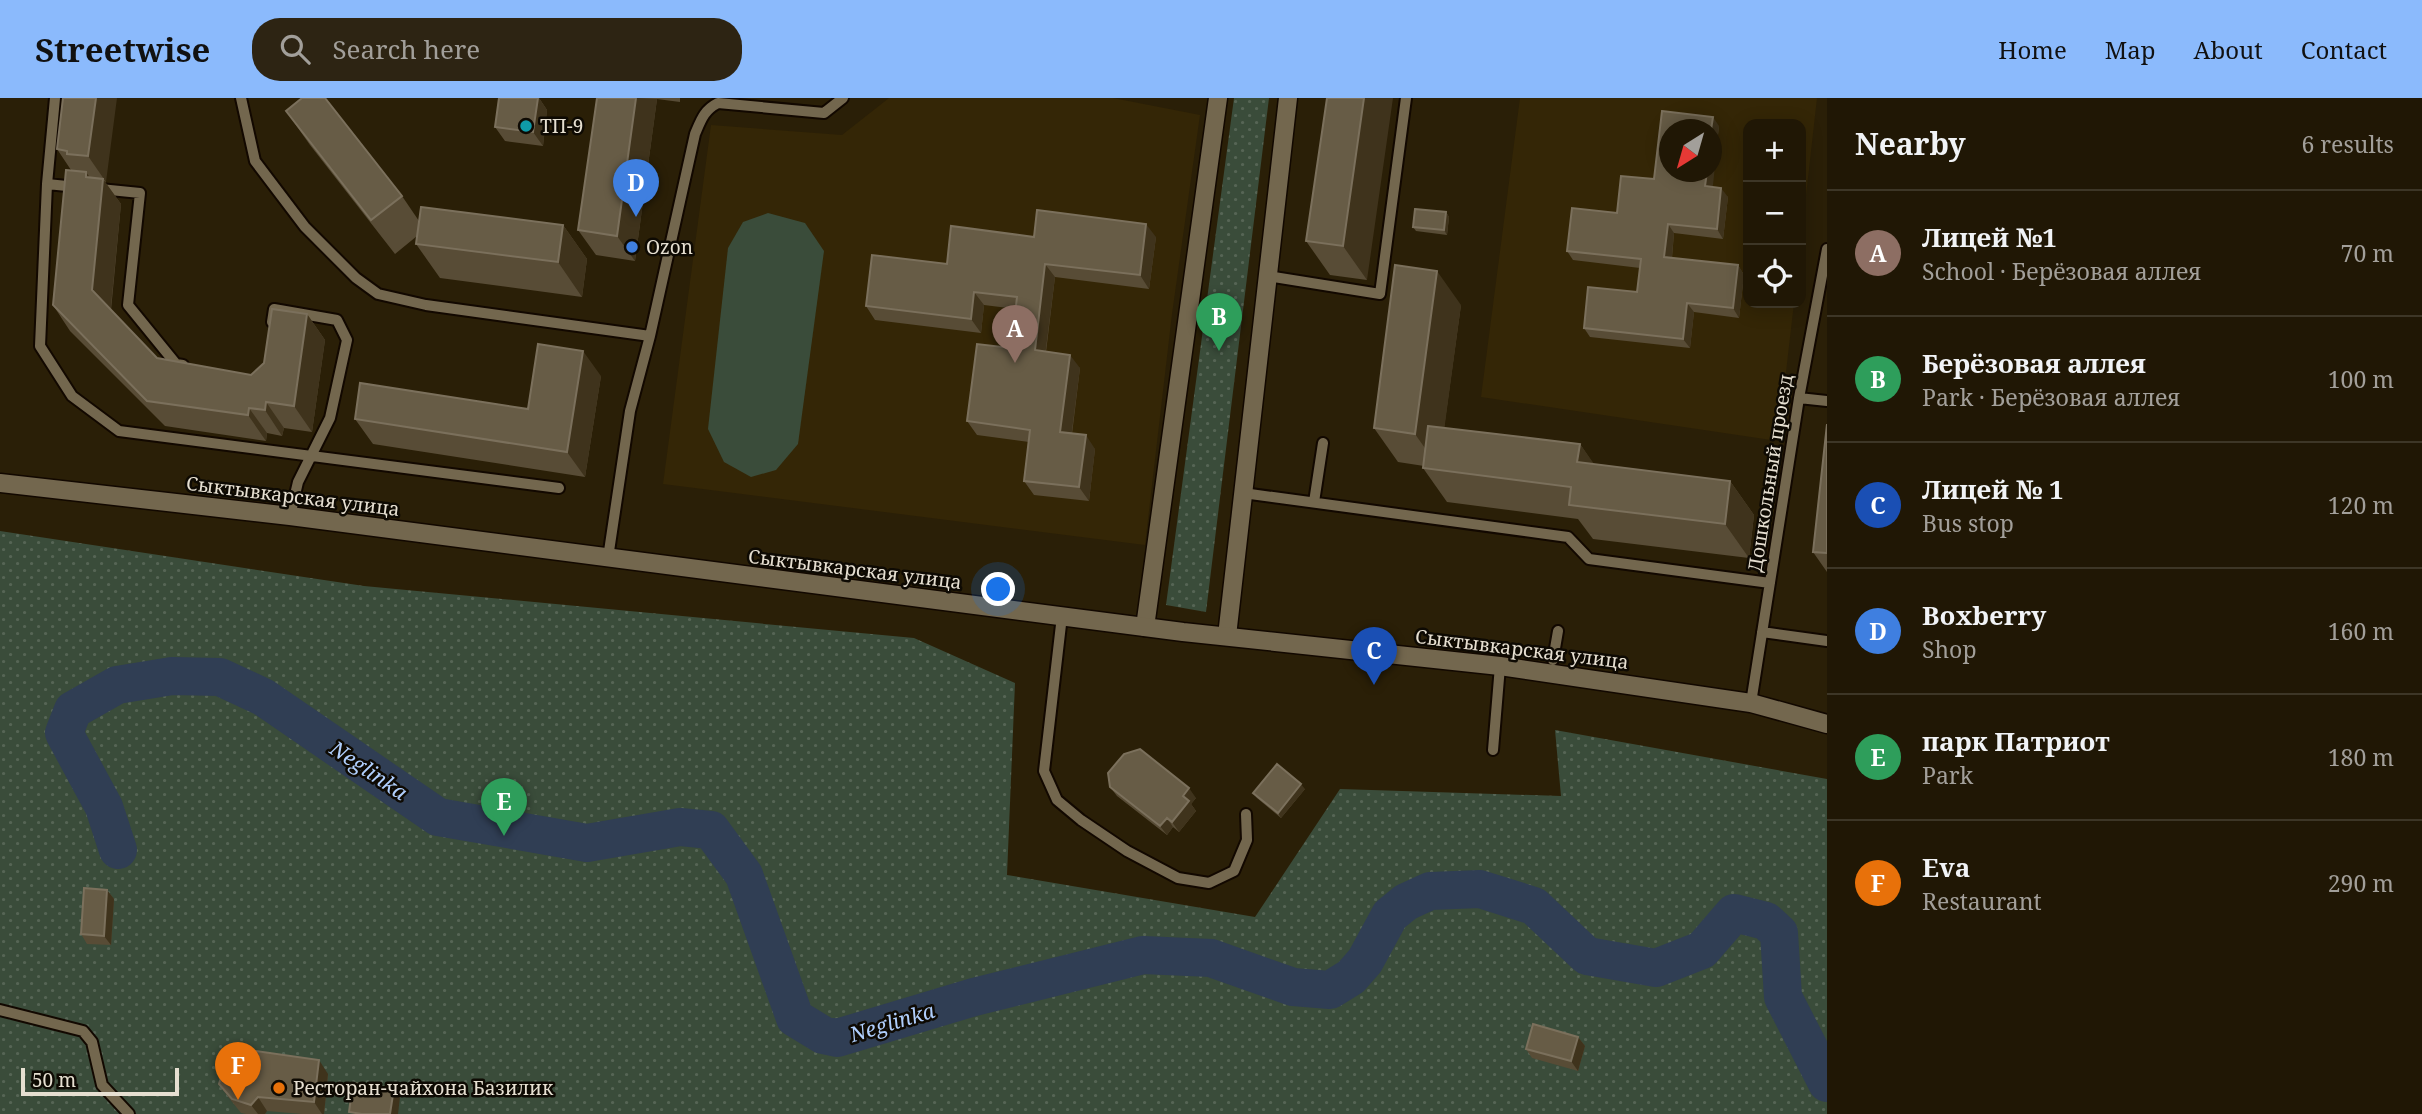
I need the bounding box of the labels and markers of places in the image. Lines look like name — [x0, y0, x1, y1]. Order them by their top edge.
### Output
place label: ТП-9 — [540, 113, 583, 139]
marker: ТП-9 — [518, 118, 534, 134]
pin: D — [613, 159, 659, 217]
place label: Ozon — [646, 234, 693, 260]
marker: Ozon — [624, 239, 640, 255]
pin: B — [1196, 293, 1242, 351]
pin: A — [992, 305, 1038, 363]
pin: C — [1351, 627, 1397, 685]
pin: E — [481, 778, 527, 836]
pin: F — [215, 1042, 261, 1100]
place label: Ресторан-чайхона Базилик — [293, 1075, 554, 1101]
marker: Ресторан-чайхона Базилик — [271, 1080, 287, 1096]

